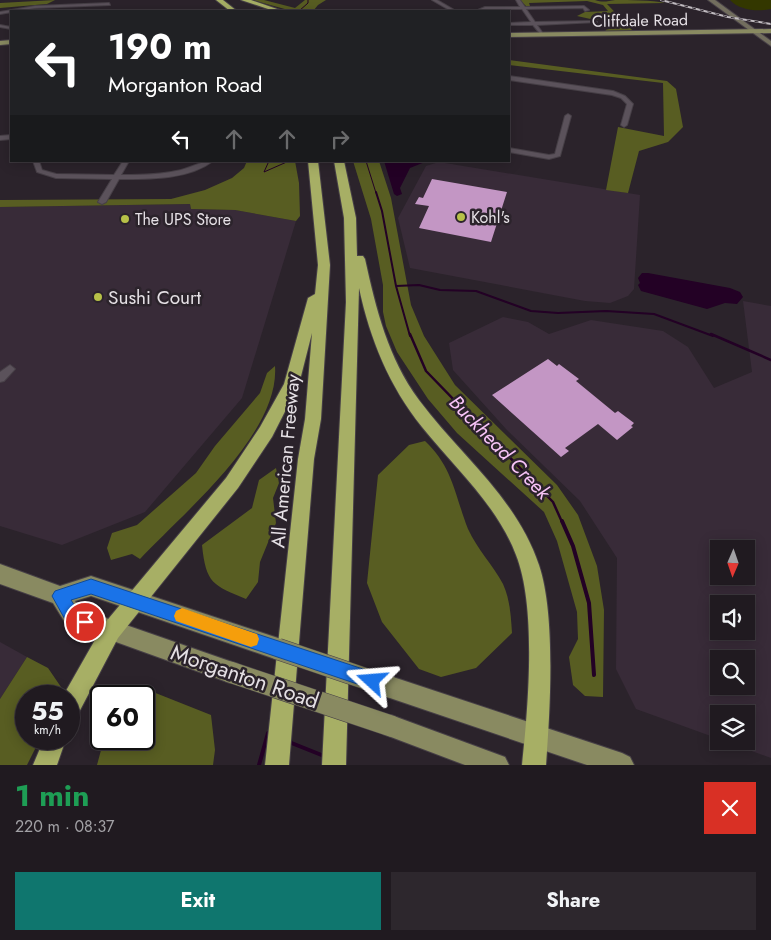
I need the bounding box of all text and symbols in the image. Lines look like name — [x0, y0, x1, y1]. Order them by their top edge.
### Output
street label: Cliffdale Road — [592, 8, 688, 33]
text: 190 m — [108, 22, 212, 72]
icon: left — [25, 30, 90, 95]
text: Morganton Road — [108, 68, 263, 100]
icon: left — [167, 125, 195, 153]
icon: ahead — [220, 125, 248, 153]
icon: ahead — [273, 125, 301, 153]
icon: right — [326, 125, 354, 153]
place label: Kohl's — [471, 206, 510, 229]
place label: The UPS Store — [135, 208, 231, 231]
marker: Kohl's — [455, 211, 467, 223]
marker: The UPS Store — [119, 213, 131, 225]
place label: Sushi Court — [108, 284, 202, 311]
marker: Sushi Court — [92, 291, 104, 303]
street label: All American Freeway — [264, 372, 307, 549]
water label: Buckhead Creek — [442, 389, 558, 507]
north arrow — [710, 540, 755, 585]
map controls — [710, 540, 755, 750]
button: sound — [710, 595, 755, 640]
pin — [64, 601, 106, 643]
icon: arrive — [71, 608, 99, 636]
street label: Morganton Road — [167, 636, 323, 716]
button: search — [710, 650, 755, 695]
position arrow — [345, 654, 397, 706]
speed limit sign: 60 — [90, 685, 155, 750]
text: 55 — [31, 693, 64, 729]
button: layers — [710, 705, 755, 750]
text: km/h — [34, 721, 61, 739]
text: 1 min — [15, 774, 89, 817]
button: close — [704, 782, 756, 834]
text: 220 m · 08:37 — [15, 815, 115, 838]
button: Exit — [15, 872, 381, 930]
button: Share — [391, 872, 756, 930]

